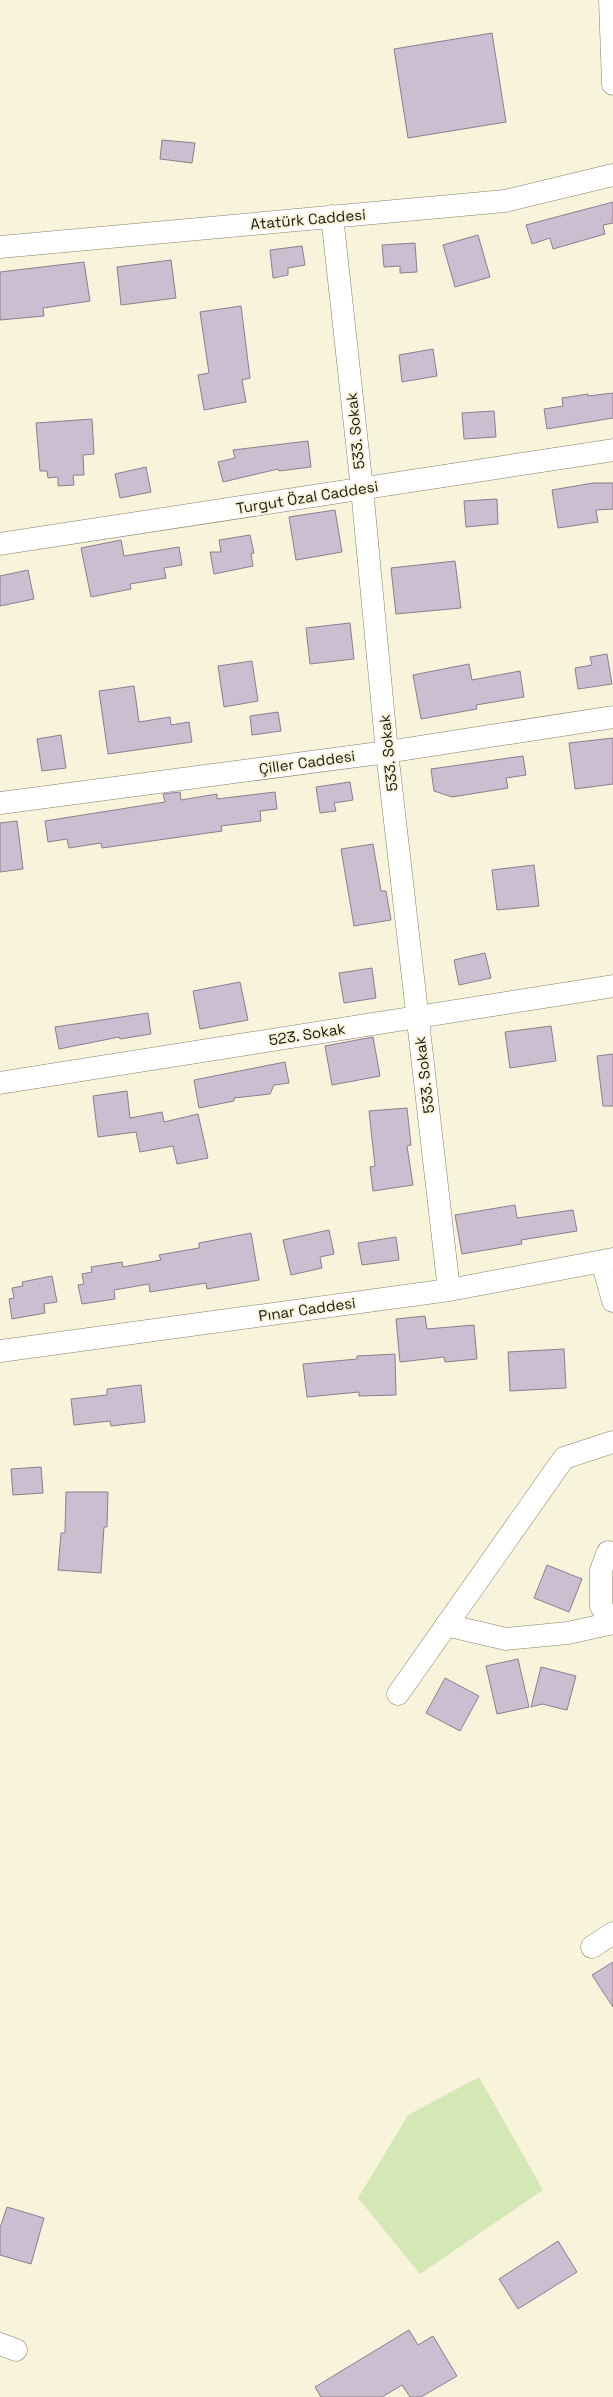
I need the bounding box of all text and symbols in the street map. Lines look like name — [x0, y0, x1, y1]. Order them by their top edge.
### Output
street label: Atatürk Caddesi — [250, 204, 366, 234]
street label: 533. Sokak — [342, 392, 368, 470]
street label: Turgut Özal Caddesi — [235, 476, 379, 518]
street label: 533. Sokak — [375, 714, 401, 792]
street label: Çiller Caddesi — [258, 746, 356, 778]
street label: 523. Sokak — [267, 1019, 347, 1049]
street label: 533. Sokak — [410, 1035, 438, 1115]
street label: Pınar Caddesi — [257, 1293, 357, 1325]

